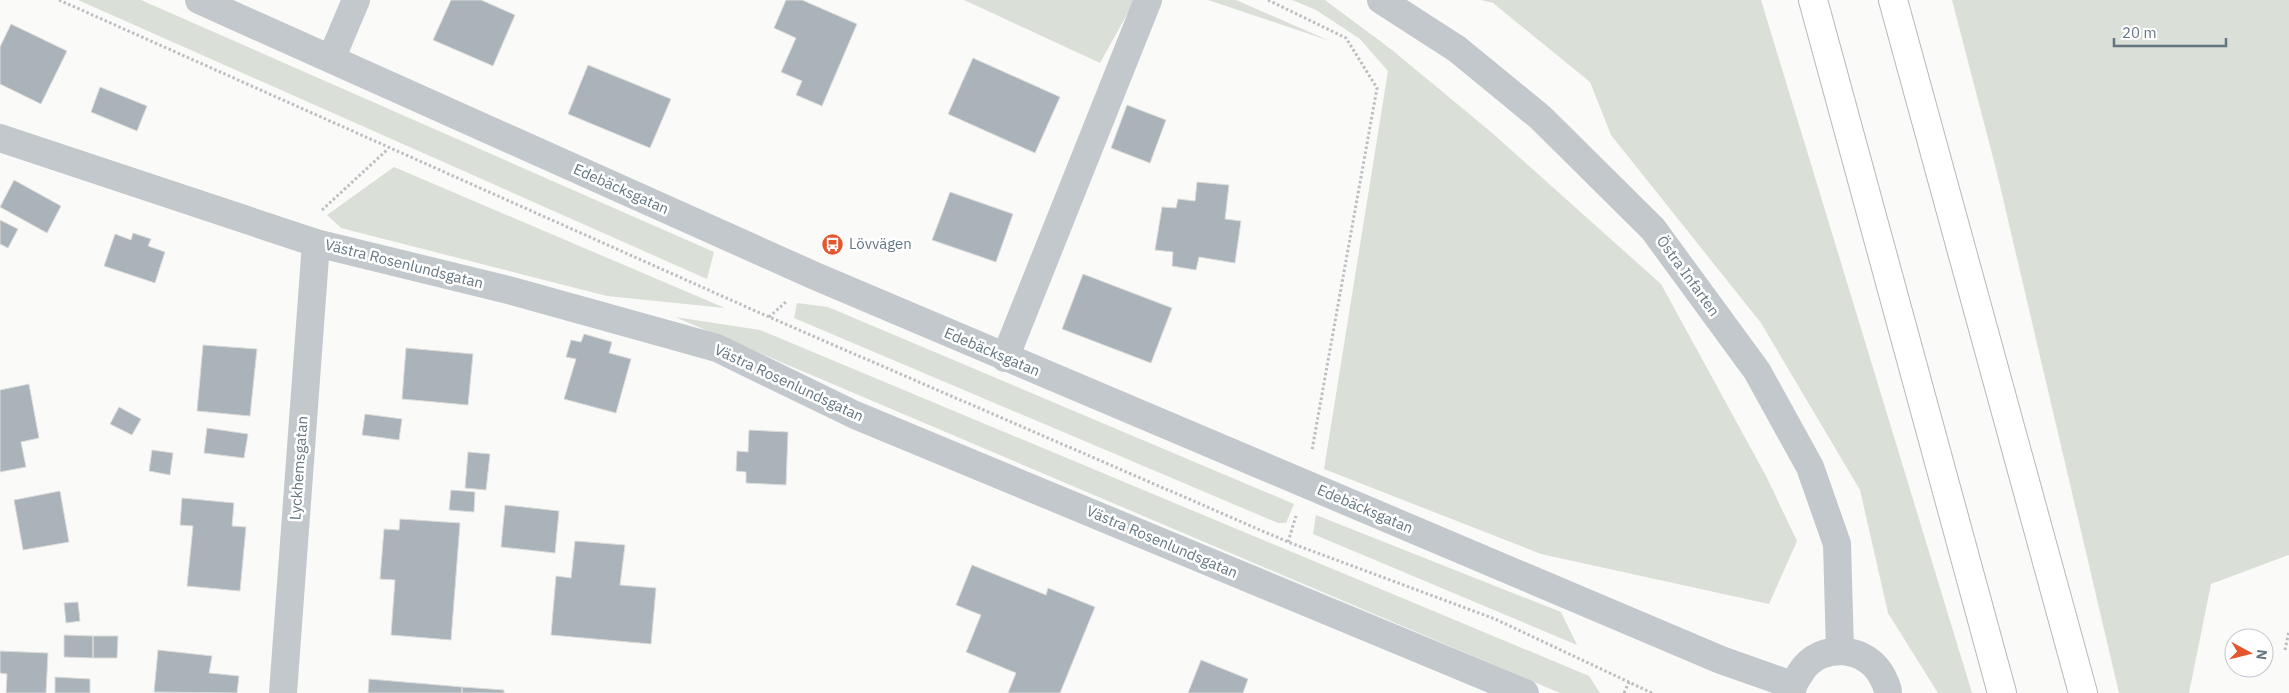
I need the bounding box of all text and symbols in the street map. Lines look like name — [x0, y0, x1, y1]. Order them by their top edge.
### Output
scale bar — [2114, 15, 2226, 47]
text: 20 m — [2122, 23, 2157, 42]
street label: Edebäcksgatan — [571, 159, 672, 218]
bus stop icon: Lövvägen — [821, 232, 845, 256]
street label: Östra Infarten — [1653, 232, 1724, 320]
place label: Lövvägen — [849, 234, 912, 253]
street label: Västra Rosenlundsgatan — [323, 235, 485, 292]
street label: Edebäcksgatan — [941, 323, 1043, 380]
street label: Västra Rosenlundsgatan — [711, 340, 867, 426]
street label: Lyckhemsgatan — [285, 415, 312, 521]
street label: Edebäcksgatan — [1314, 480, 1416, 537]
street label: Västra Rosenlundsgatan — [1084, 501, 1241, 582]
north arrow — [2224, 628, 2274, 678]
text: N — [2252, 648, 2271, 661]

